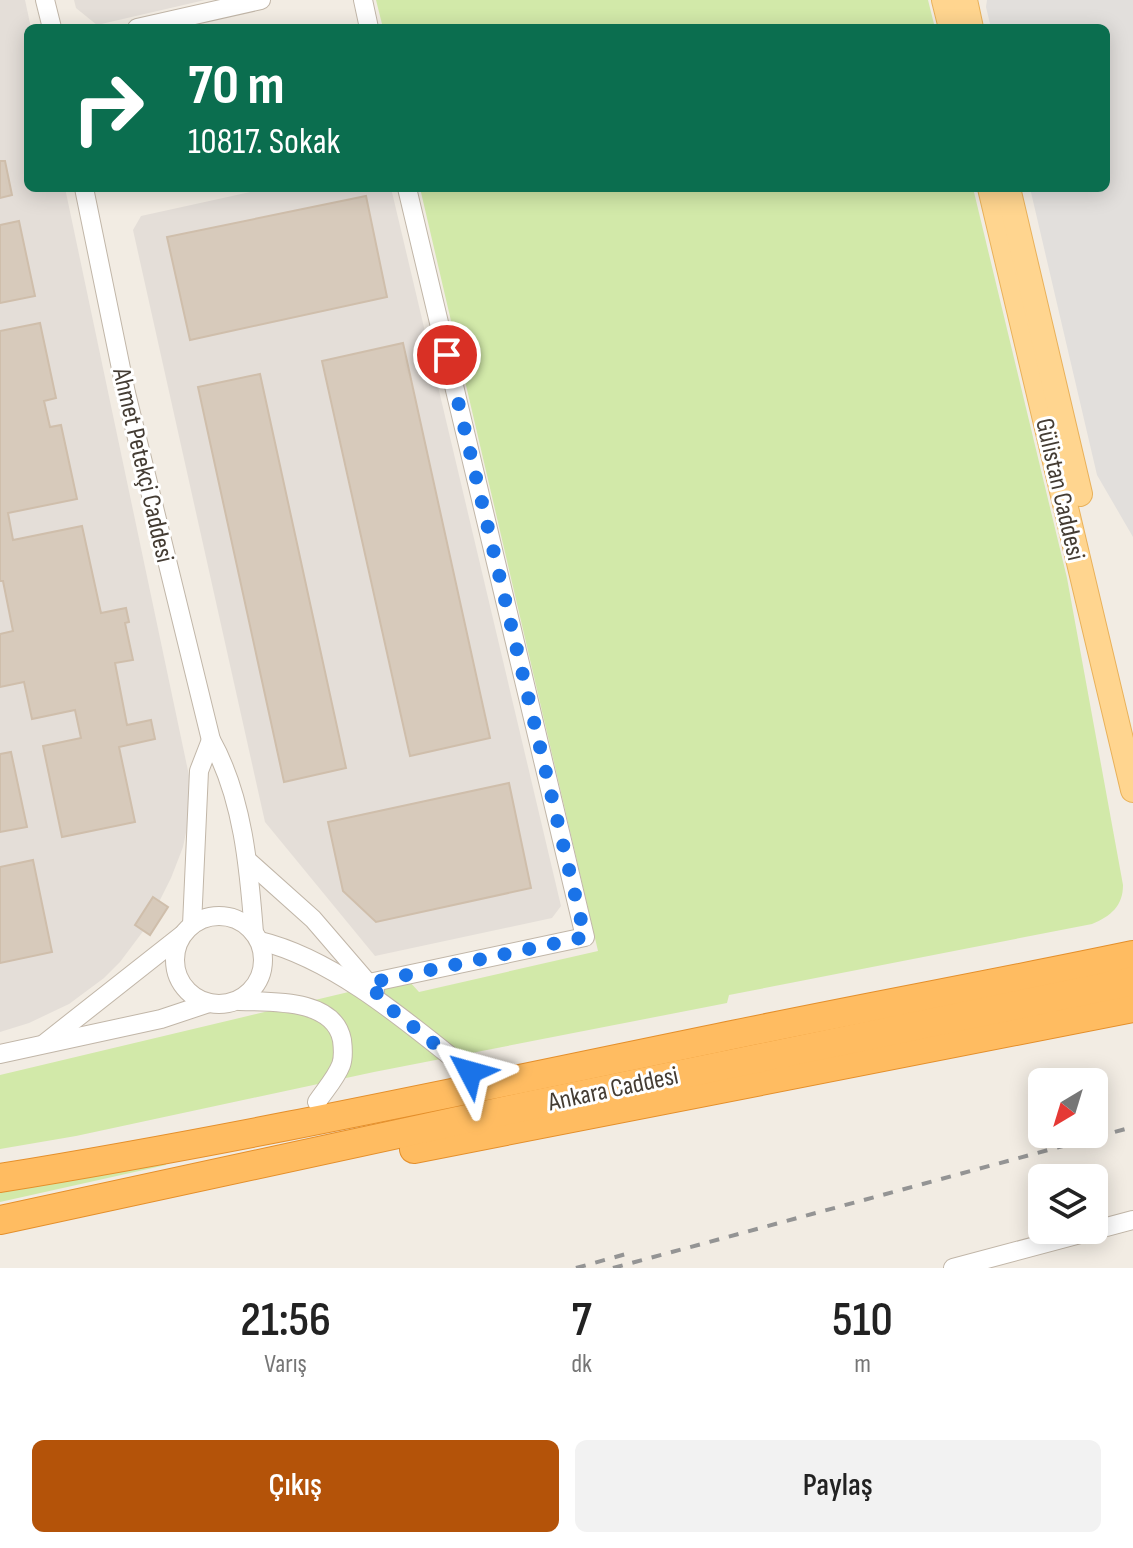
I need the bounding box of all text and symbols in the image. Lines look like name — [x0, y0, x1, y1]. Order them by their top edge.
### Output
text: 70 m — [188, 53, 285, 120]
icon: right — [56, 56, 160, 160]
text: 10817. Sokak — [188, 121, 340, 164]
pin — [413, 321, 481, 389]
icon: arrive — [425, 333, 469, 377]
street label: Ahmet Petekçi Caddesi — [105, 364, 180, 566]
street label: Gülistan Caddesi — [1028, 415, 1091, 563]
position arrow — [428, 1030, 512, 1114]
street label: Ankara Caddesi — [544, 1061, 681, 1119]
north arrow — [1028, 1068, 1108, 1148]
map controls — [1028, 1068, 1108, 1244]
button: layers — [1028, 1164, 1108, 1244]
text: 21:56 — [240, 1292, 331, 1349]
text: 7 — [572, 1292, 592, 1349]
text: 510 — [832, 1292, 893, 1349]
text: Varış — [264, 1349, 307, 1380]
text: dk — [571, 1349, 592, 1380]
text: m — [854, 1349, 871, 1380]
button: Çıkış — [32, 1440, 559, 1532]
button: Paylaş — [575, 1440, 1101, 1532]

